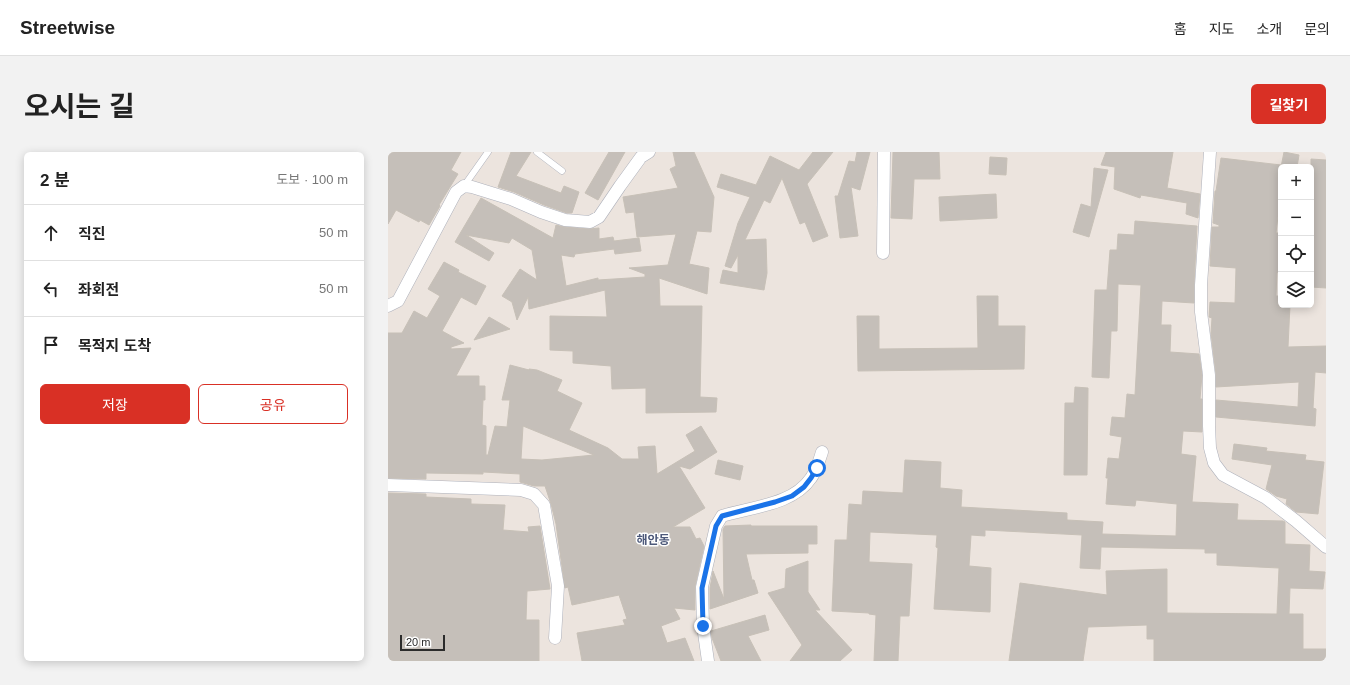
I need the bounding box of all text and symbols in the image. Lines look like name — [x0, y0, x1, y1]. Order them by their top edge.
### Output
text: Streetwise — [20, 17, 115, 38]
text: 홈 — [1174, 21, 1187, 37]
text: 지도 — [1209, 21, 1234, 37]
text: 소개 — [1256, 21, 1282, 37]
text: 문의 — [1304, 21, 1330, 37]
button: 길찾기 — [1251, 84, 1326, 124]
text: 오시는 길 — [24, 91, 135, 122]
map controls — [1278, 164, 1314, 308]
button: + — [1278, 164, 1314, 200]
text: 2 분 — [40, 171, 70, 190]
text: 도보 · 100 m — [276, 172, 348, 187]
button: − — [1278, 200, 1314, 236]
icon: ahead — [40, 222, 62, 244]
text: 직진 — [78, 225, 106, 242]
text: 50 m — [319, 225, 348, 240]
button: locate — [1278, 236, 1314, 272]
button: layers — [1278, 272, 1314, 308]
icon: left — [40, 278, 62, 300]
text: 좌회전 — [78, 281, 119, 298]
text: 50 m — [319, 281, 348, 296]
icon: arrive — [40, 334, 62, 356]
text: 목적지 도착 — [78, 337, 151, 354]
button: 저장 — [40, 384, 190, 424]
button: 공유 — [198, 384, 348, 424]
route start — [808, 459, 826, 477]
district label: 해안동 — [636, 533, 670, 547]
route end — [694, 617, 712, 635]
scale bar — [400, 633, 445, 652]
text: 20 m — [406, 636, 430, 648]

